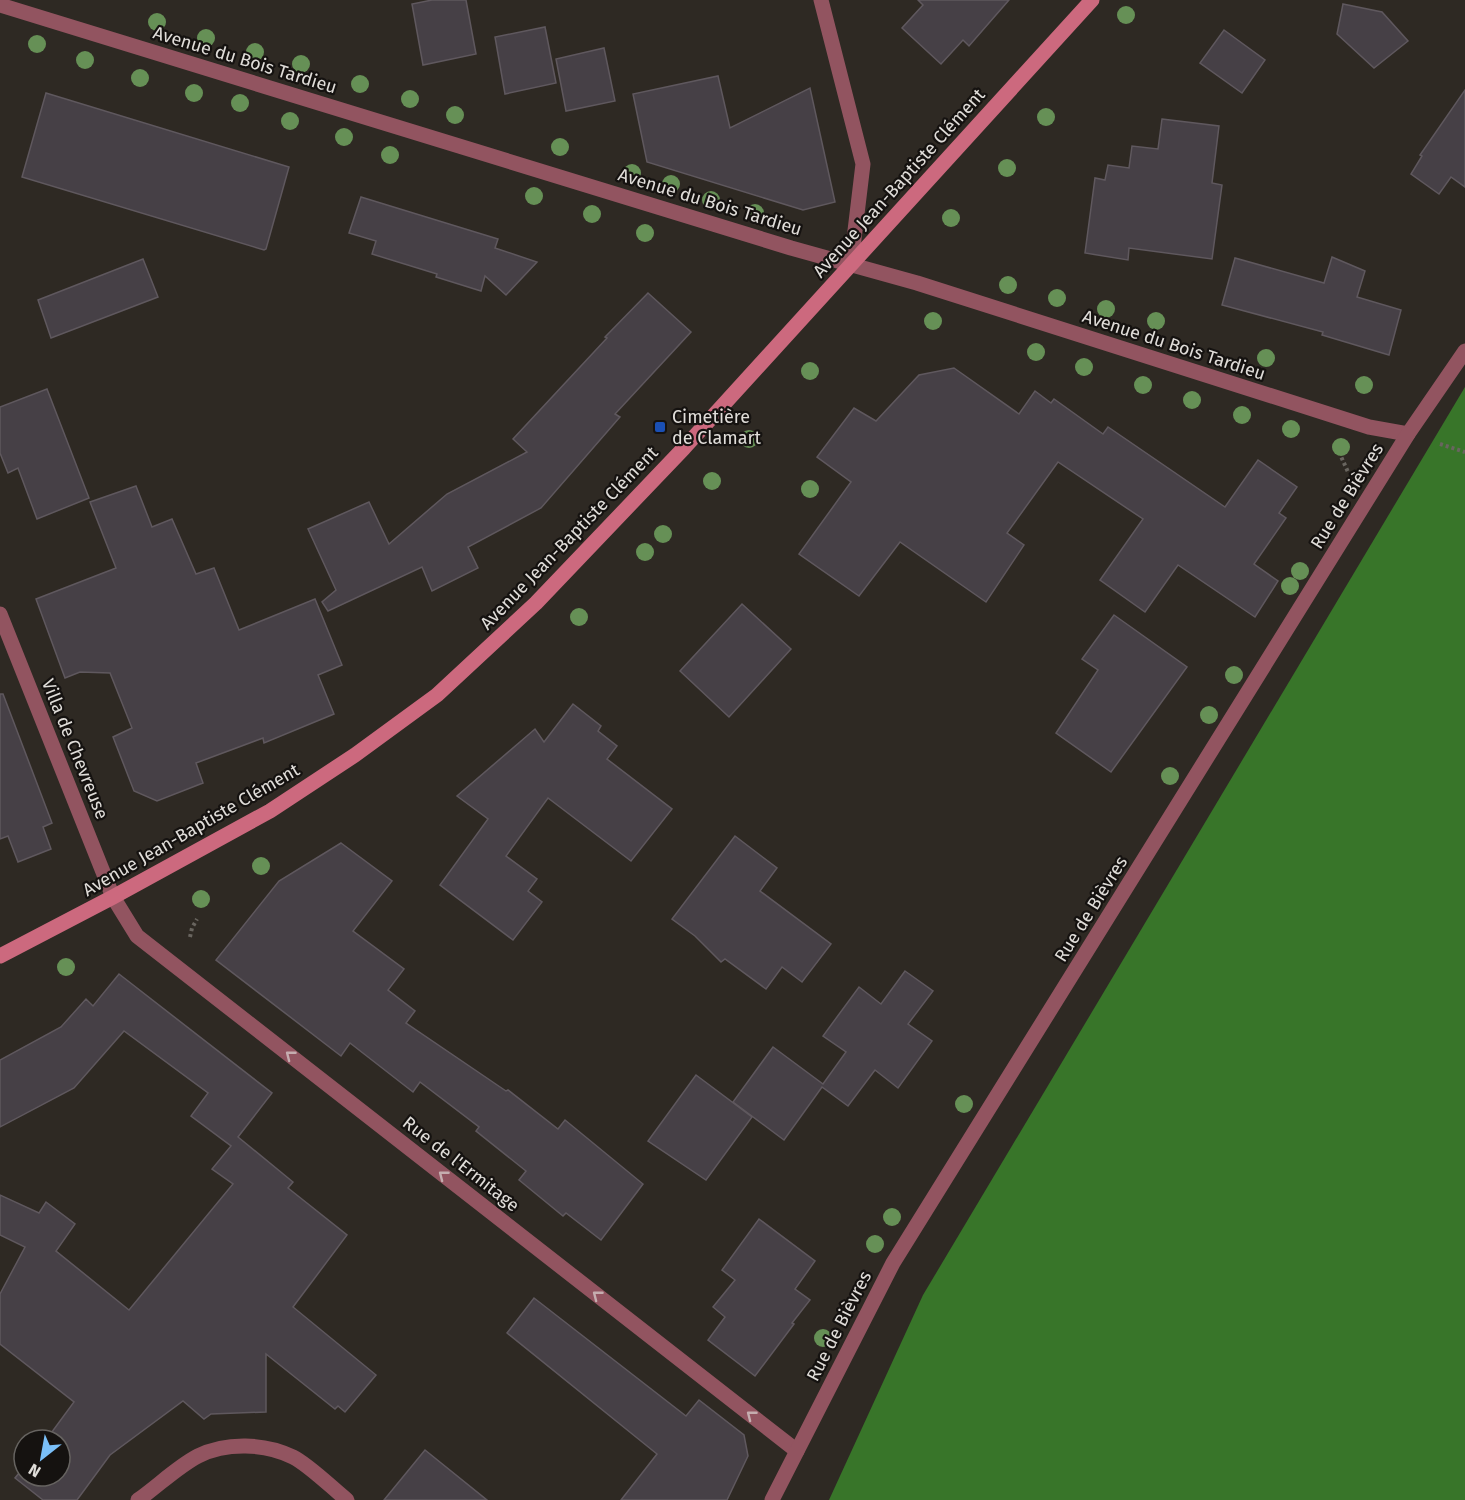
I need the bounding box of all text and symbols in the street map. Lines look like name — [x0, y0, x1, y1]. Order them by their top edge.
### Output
street label: Avenue du Bois Tardieu — [150, 22, 340, 98]
street label: Avenue Jean-Baptiste Clément — [808, 84, 990, 282]
street label: Avenue du Bois Tardieu — [615, 164, 805, 240]
street label: Avenue du Bois Tardieu — [1080, 305, 1268, 385]
place label: Cimetière de Clamart — [672, 406, 761, 449]
marker: Cimetière de Clamart — [653, 420, 667, 434]
street label: Rue de Bièvres — [1306, 439, 1388, 553]
street label: Avenue Jean-Baptiste Clément — [475, 441, 663, 634]
street label: Villa de Chevreuse — [37, 676, 113, 822]
street label: Avenue Jean-Baptiste Clément — [79, 759, 304, 901]
street label: Rue de Bièvres — [1050, 852, 1132, 966]
one-way arrow — [285, 1052, 296, 1063]
street label: Rue de l'Ermitage — [398, 1112, 524, 1216]
one-way arrow — [439, 1172, 450, 1183]
street label: Rue de Bièvres — [802, 1267, 876, 1385]
one-way arrow — [593, 1292, 604, 1303]
one-way arrow — [746, 1412, 757, 1423]
north arrow — [12, 1428, 72, 1488]
text: N — [25, 1460, 44, 1481]

